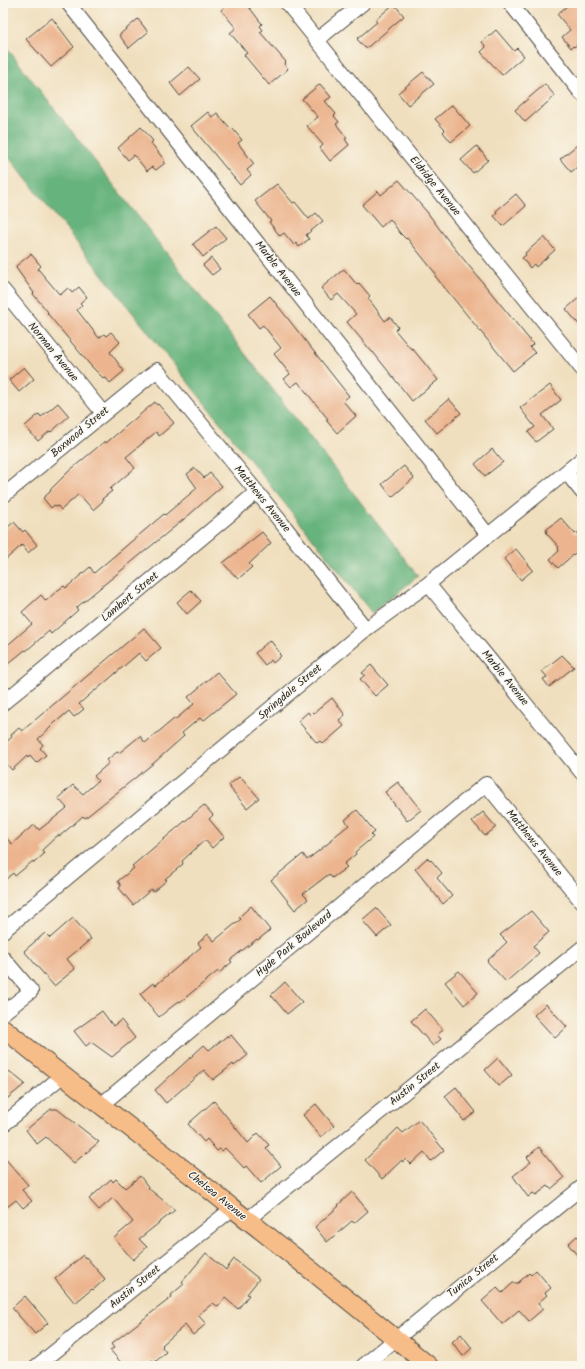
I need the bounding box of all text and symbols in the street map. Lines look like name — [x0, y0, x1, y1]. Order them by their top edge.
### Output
street label: Eldridge Avenue — [405, 152, 465, 220]
street label: Marble Avenue — [250, 237, 306, 301]
street label: Norman Avenue — [23, 318, 83, 386]
street label: Boxwood Street — [47, 402, 114, 462]
street label: Matthews Avenue — [229, 461, 295, 537]
street label: Lambert Street — [97, 567, 163, 627]
street label: Marble Avenue — [477, 646, 533, 710]
street label: Springdale Street — [254, 659, 327, 724]
street label: Matthews Avenue — [501, 805, 567, 881]
street label: Hyde Park Boulevard — [252, 906, 337, 982]
street label: Austin Street — [385, 1057, 445, 1110]
street label: Chelsea Avenue — [183, 1166, 251, 1226]
street label: Tunica Street — [443, 1249, 503, 1303]
street label: Austin Street — [105, 1260, 165, 1313]

